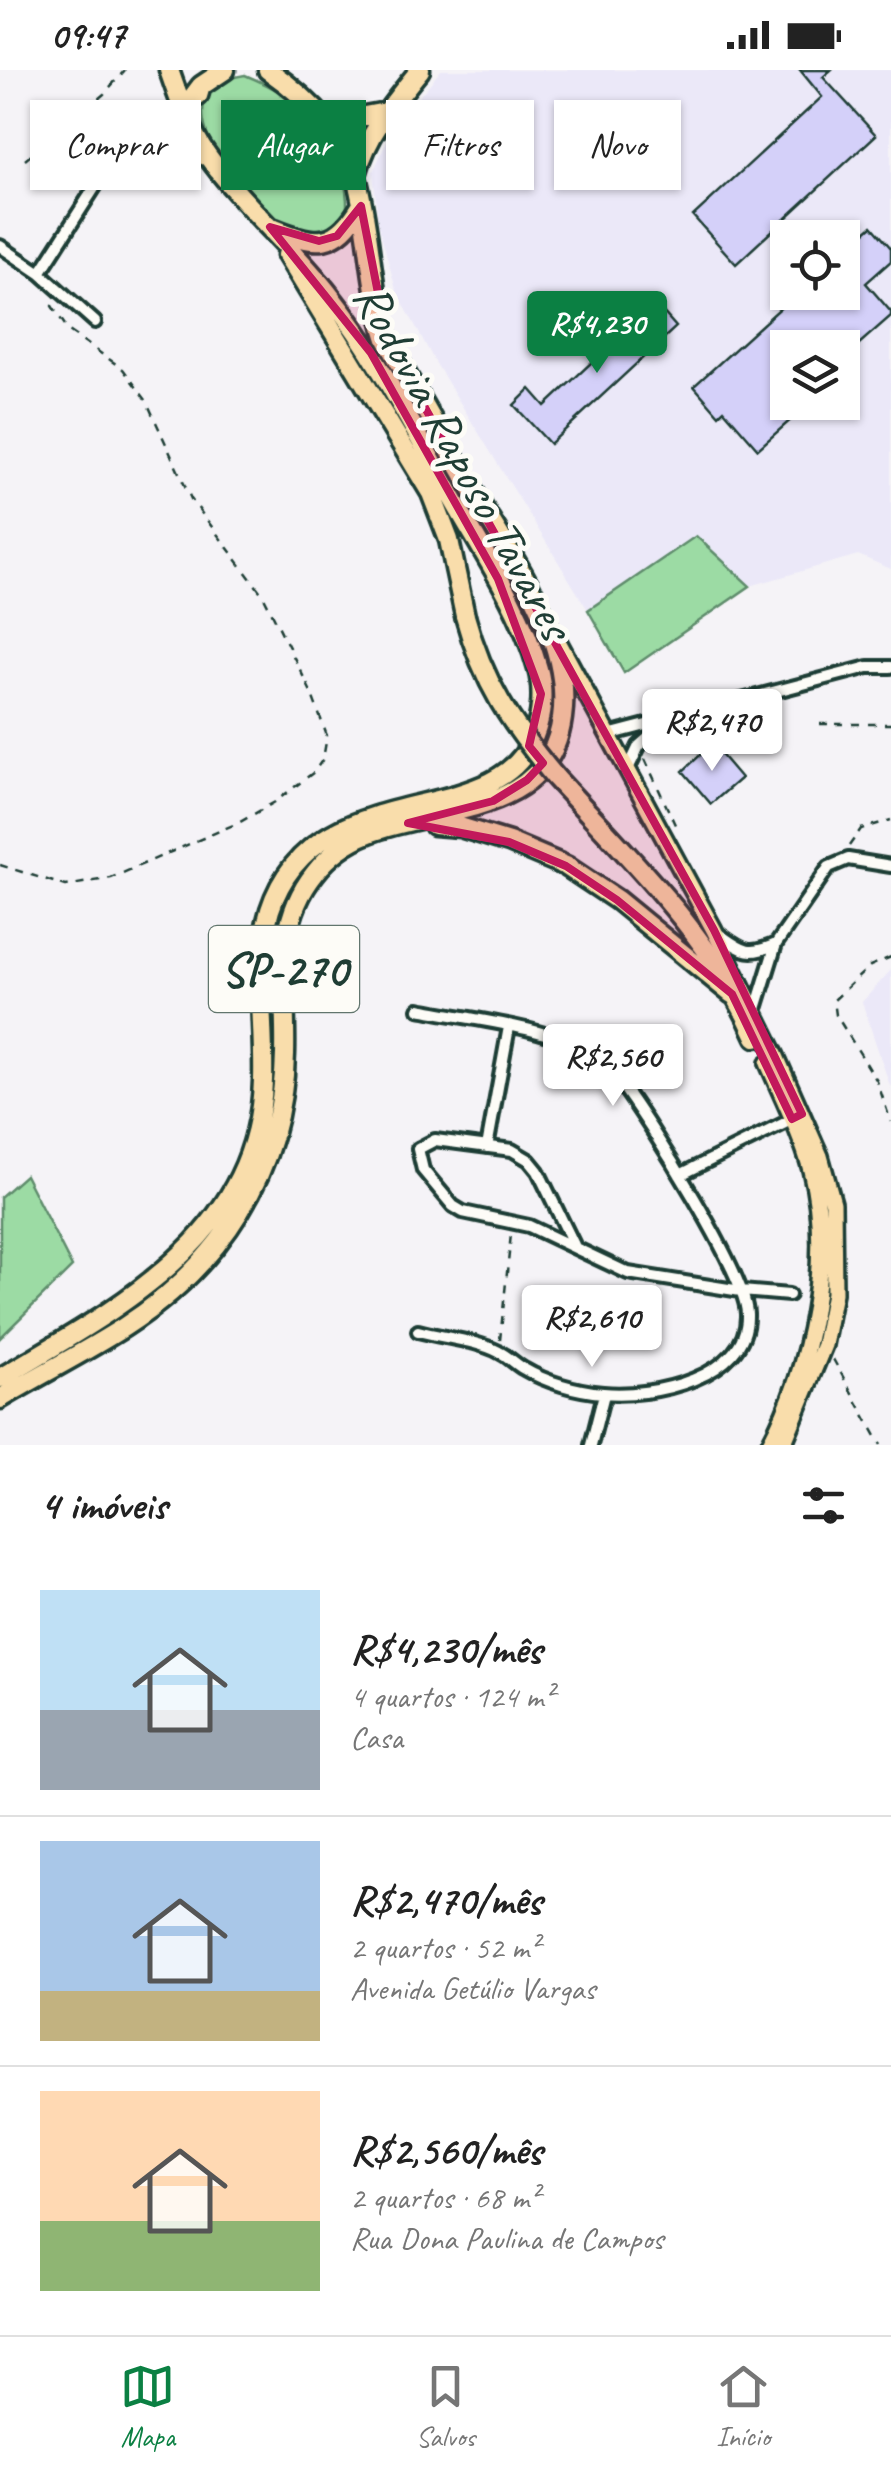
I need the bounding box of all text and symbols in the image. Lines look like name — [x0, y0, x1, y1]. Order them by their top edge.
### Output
text: 09:47 — [50, 12, 125, 59]
chip: Comprar — [30, 100, 201, 190]
chip: Alugar — [221, 100, 366, 190]
chip: Filtros — [386, 100, 534, 190]
chip: Novo — [554, 100, 681, 190]
map controls — [770, 220, 860, 420]
button: locate — [770, 220, 860, 310]
street label: Rodovia Raposo Tavares — [340, 271, 590, 654]
pin: R$4,230 — [505, 291, 689, 376]
text: R$4,230 — [549, 303, 645, 344]
button: layers — [770, 330, 860, 420]
pin: R$2,470 — [620, 689, 804, 774]
text: R$2,470 — [664, 701, 760, 742]
road number: SP-270 — [209, 926, 359, 1012]
pin: R$2,560 — [521, 1024, 705, 1109]
text: R$2,560 — [565, 1036, 661, 1077]
pin: R$2,610 — [500, 1285, 684, 1370]
text: R$2,610 — [544, 1297, 640, 1338]
icon: filters — [796, 1478, 851, 1533]
text: 4 imóveis — [40, 1479, 167, 1532]
text: R$4,230/mês — [350, 1623, 542, 1676]
icon: home — [120, 1630, 240, 1750]
text: 4 quartos · 124 m² — [350, 1676, 553, 1717]
text: Casa — [350, 1717, 403, 1758]
text: R$2,470/mês — [350, 1874, 542, 1927]
icon: home — [120, 1881, 240, 2001]
text: 2 quartos · 52 m² — [350, 1927, 539, 1968]
text: Avenida Getúlio Vargas — [350, 1968, 595, 2009]
text: R$2,560/mês — [350, 2124, 542, 2177]
icon: home — [120, 2131, 240, 2251]
text: 2 quartos · 68 m² — [350, 2177, 539, 2218]
text: Rua Dona Paulina de Campos — [350, 2218, 663, 2259]
tab: Mapa — [120, 2359, 175, 2454]
tab: Salvos — [416, 2359, 475, 2454]
tab: Início — [716, 2359, 771, 2454]

